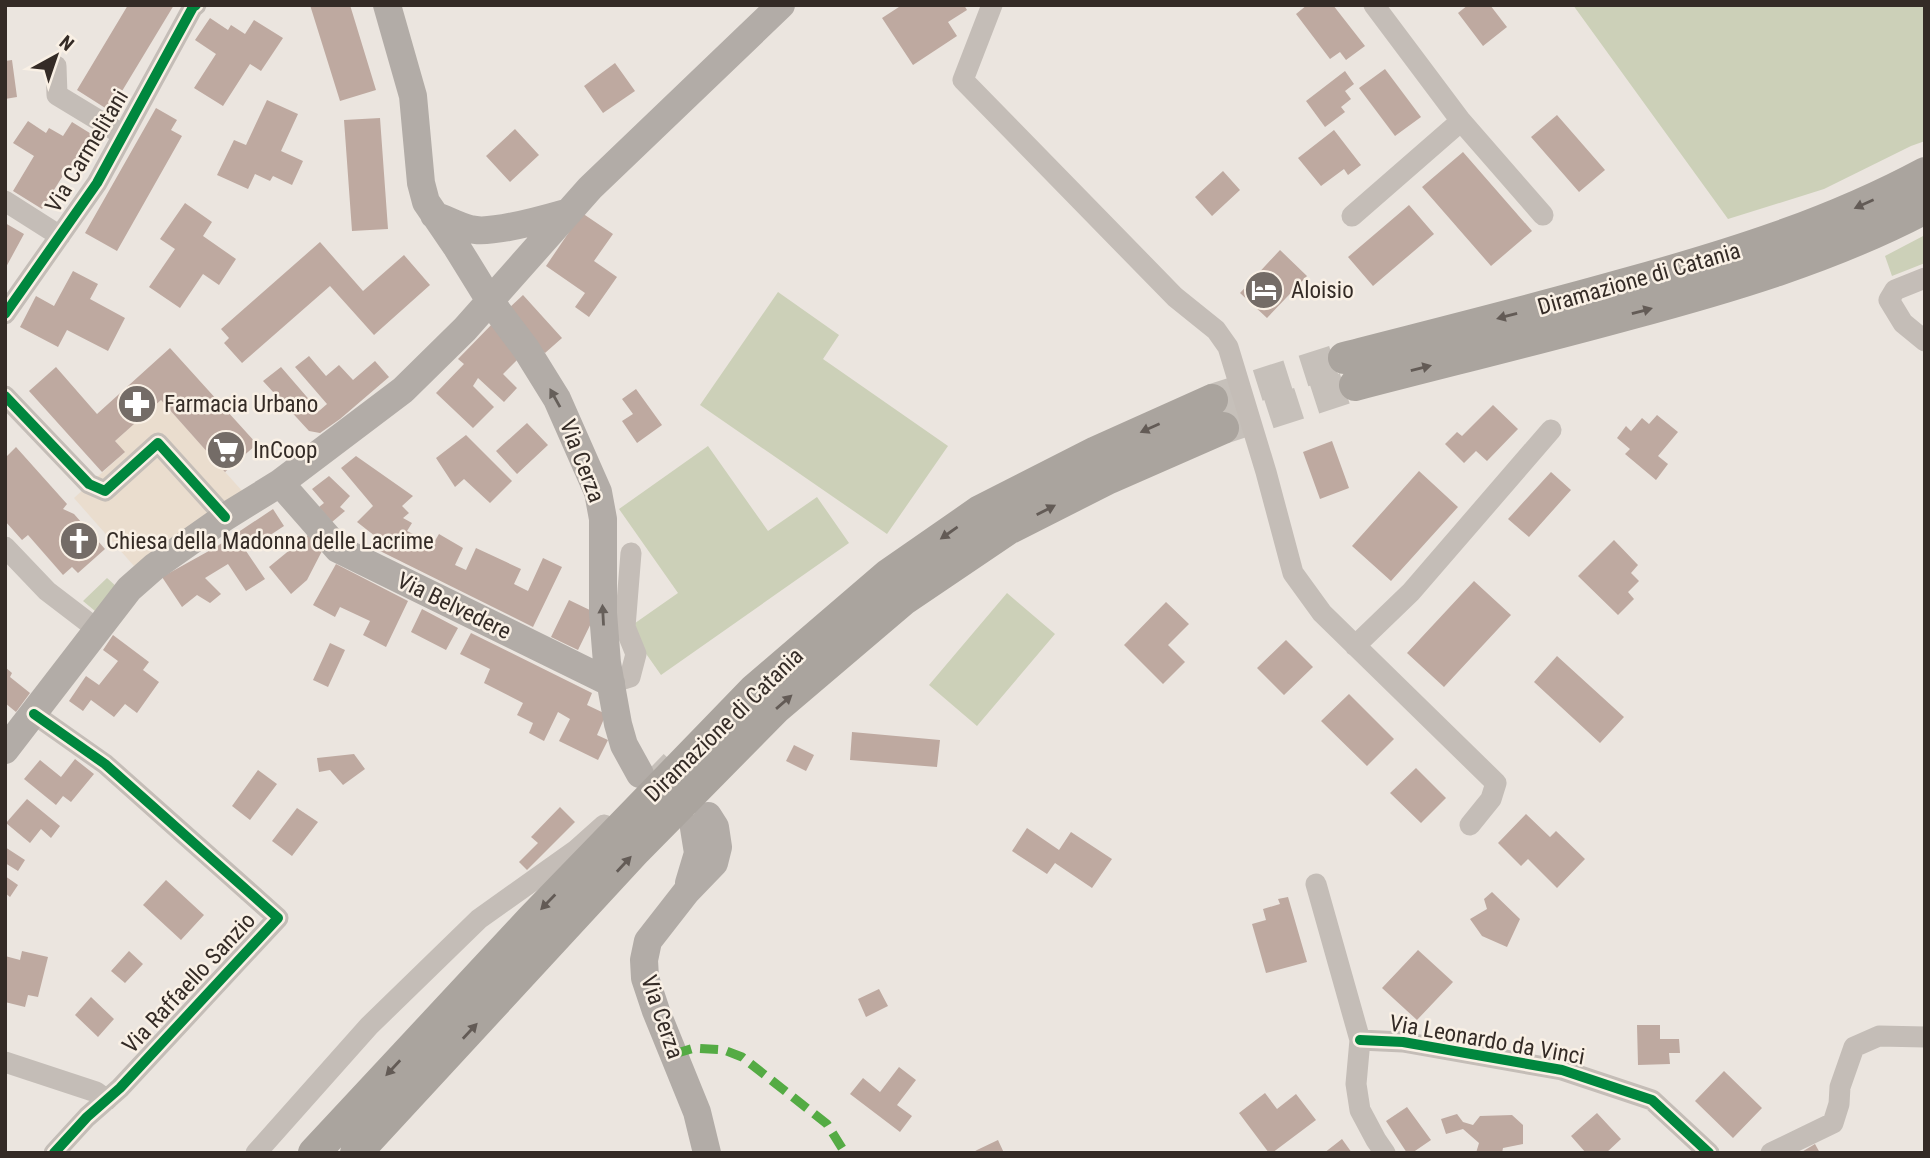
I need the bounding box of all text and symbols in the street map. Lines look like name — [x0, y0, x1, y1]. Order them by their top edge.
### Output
north arrow — [21, 21, 91, 91]
text: N — [55, 31, 78, 56]
street label: Via Carmelitani — [40, 85, 134, 217]
one-way arrow — [1854, 198, 1874, 210]
street label: Diramazione di Catania — [1534, 237, 1744, 321]
hotel icon: Aloisio — [1243, 269, 1285, 311]
place label: Aloisio — [1291, 277, 1354, 304]
one-way arrow — [1631, 305, 1653, 316]
one-way arrow — [1496, 311, 1518, 322]
one-way arrow — [1410, 362, 1432, 373]
pharmacy icon: Farmacia Urbano — [116, 383, 158, 425]
one-way arrow — [549, 388, 561, 407]
place label: Farmacia Urbano — [164, 391, 318, 418]
street label: Via Cerza — [554, 416, 610, 506]
one-way arrow — [1140, 422, 1160, 434]
supermarket icon: InCoop — [205, 429, 247, 471]
place label: InCoop — [253, 437, 317, 464]
one-way arrow — [1036, 505, 1056, 517]
church icon: Chiesa della Madonna delle Lacrime — [58, 520, 100, 562]
one-way arrow — [940, 526, 958, 540]
place label: Chiesa della Madonna delle Lacrime — [106, 528, 434, 555]
street label: Via Belvedere — [393, 567, 515, 645]
one-way arrow — [598, 604, 609, 626]
street label: Diramazione di Catania — [639, 642, 809, 808]
one-way arrow — [775, 695, 792, 710]
one-way arrow — [616, 855, 632, 873]
one-way arrow — [541, 893, 557, 910]
street label: Via Raffaello Sanzio — [117, 907, 261, 1059]
street label: Via Cerza — [635, 972, 689, 1062]
street label: Via Leonardo da Vinci — [1387, 1010, 1587, 1070]
one-way arrow — [462, 1022, 478, 1040]
one-way arrow — [385, 1059, 401, 1077]

